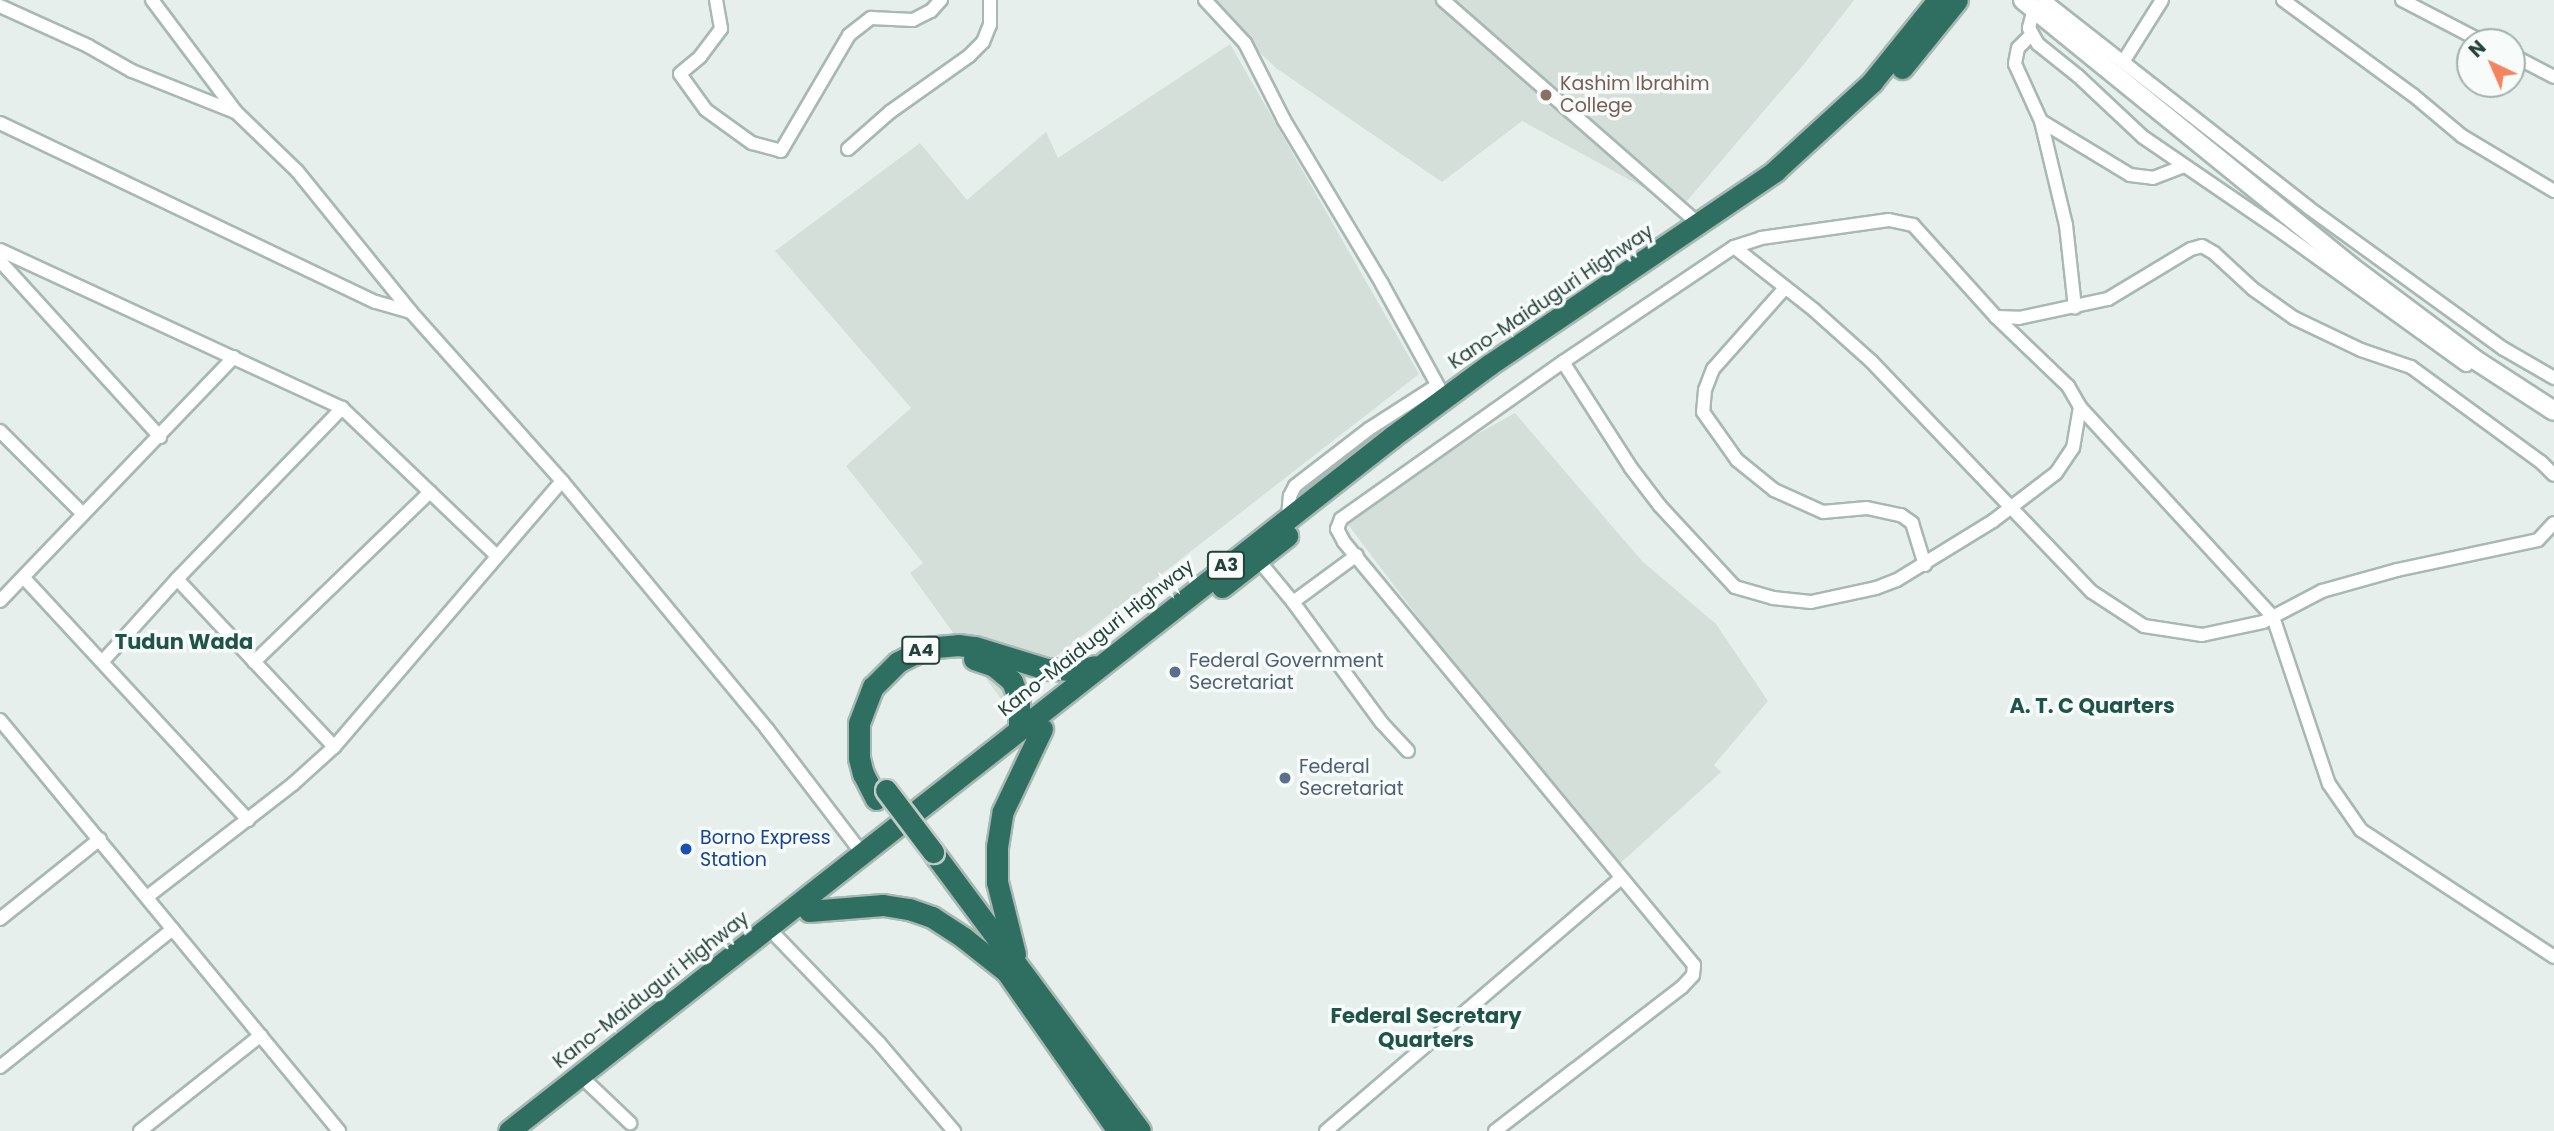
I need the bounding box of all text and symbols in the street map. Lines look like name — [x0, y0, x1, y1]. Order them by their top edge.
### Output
north arrow — [2456, 28, 2526, 98]
text: N — [2463, 34, 2492, 64]
place label: Kashim Ibrahim College — [1560, 73, 1709, 117]
marker: Kashim Ibrahim College — [1538, 87, 1554, 103]
street label: Kano-Maiduguri Highway — [1444, 220, 1658, 374]
road number: A3 — [1207, 550, 1245, 580]
street label: Kano-Maiduguri Highway — [994, 555, 1198, 721]
district label: Tudun Wada — [115, 629, 253, 655]
road number: A4 — [900, 636, 942, 664]
place label: Federal Government Secretariat — [1189, 650, 1384, 694]
marker: Federal Government Secretariat — [1167, 664, 1183, 680]
district label: A. T. C Quarters — [2009, 693, 2175, 719]
place label: Federal Secretariat — [1299, 756, 1404, 800]
marker: Federal Secretariat — [1277, 770, 1293, 786]
place label: Borno Express Station — [700, 827, 831, 871]
marker: Borno Express Station — [678, 841, 694, 857]
street label: Kano-Maiduguri Highway — [549, 907, 753, 1073]
district label: Federal Secretary Quarters — [1330, 1003, 1522, 1053]

